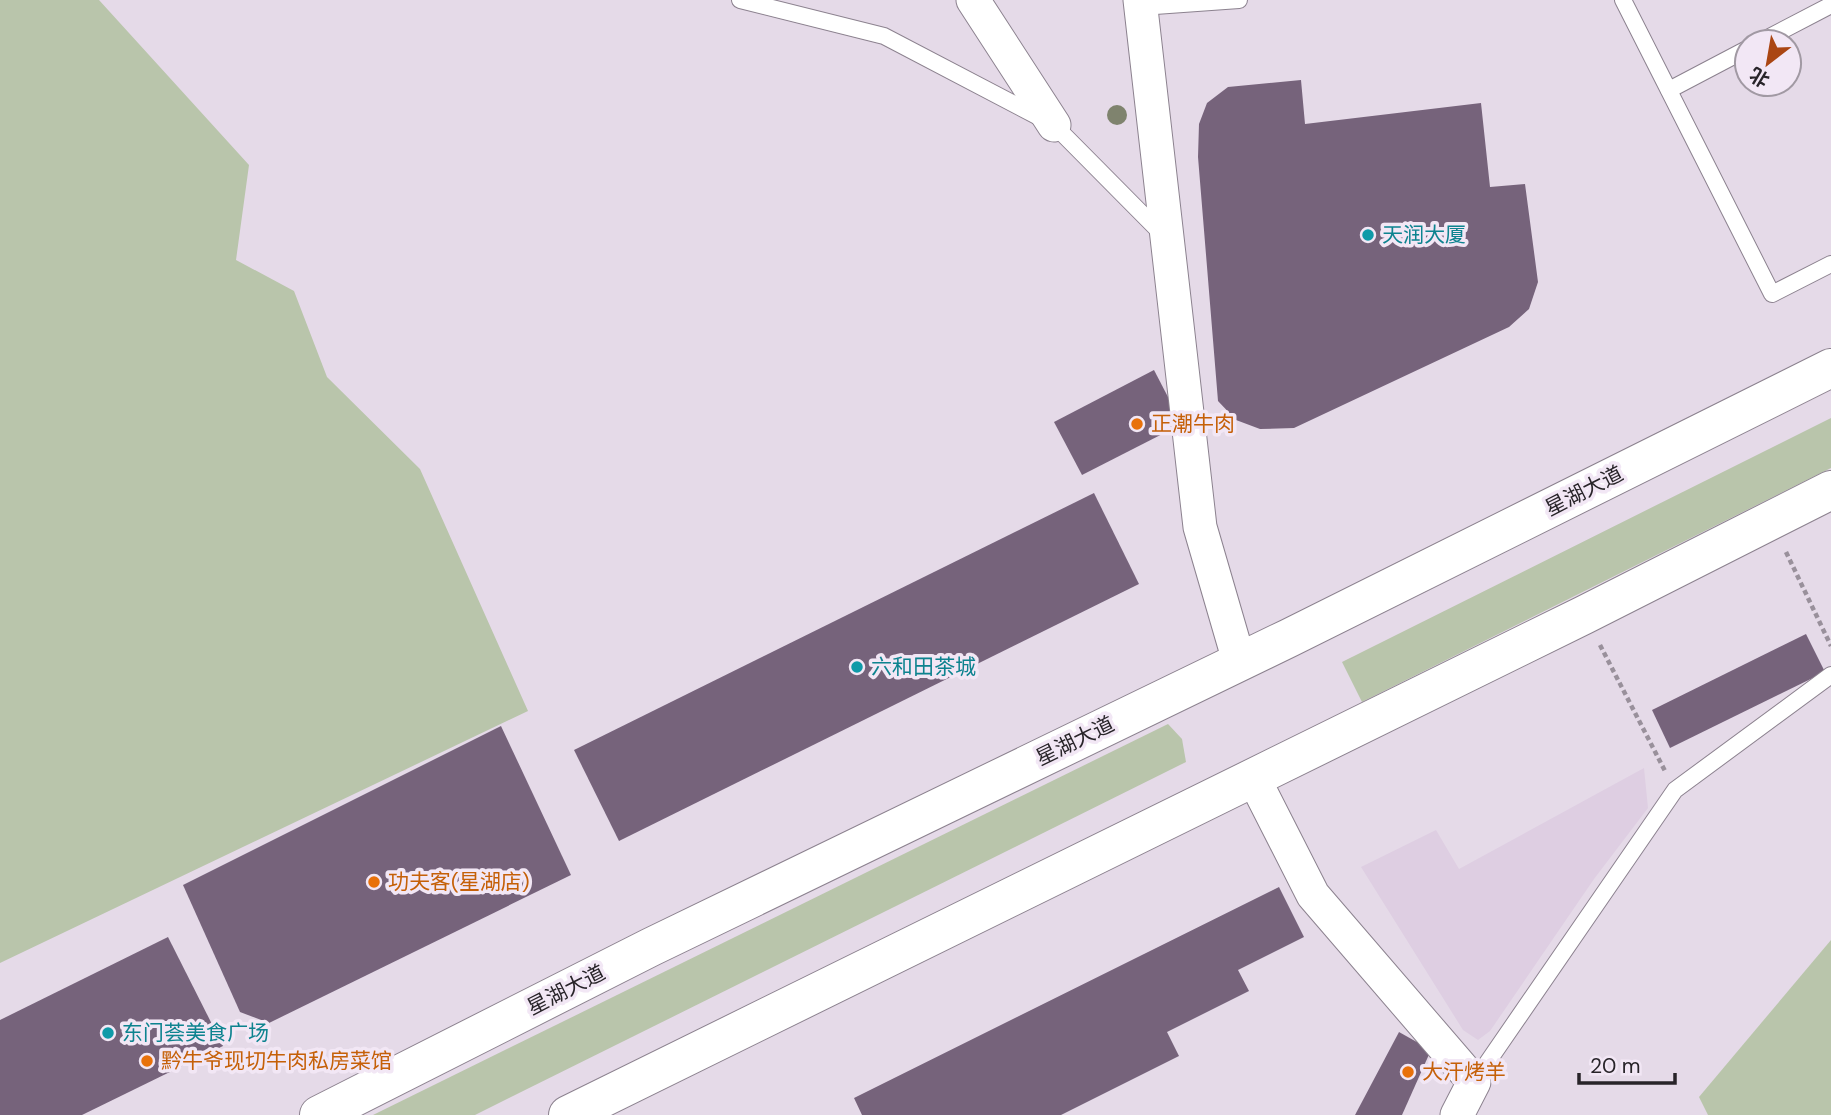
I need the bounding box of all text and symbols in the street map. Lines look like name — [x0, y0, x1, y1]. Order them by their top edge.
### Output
north arrow — [1733, 28, 1803, 98]
text: 北 — [1745, 62, 1774, 93]
place label: 天润大厦 — [1382, 221, 1466, 249]
marker: 天润大厦 — [1360, 227, 1376, 243]
place label: 正潮牛肉 — [1151, 410, 1235, 438]
marker: 正潮牛肉 — [1129, 416, 1145, 432]
street label: 星湖大道 — [1540, 459, 1628, 523]
place label: 六和田茶城 — [871, 653, 976, 681]
marker: 六和田茶城 — [849, 659, 865, 675]
street label: 星湖大道 — [1031, 710, 1119, 772]
place label: 功夫客(星湖店) — [388, 868, 530, 896]
marker: 功夫客(星湖店) — [366, 874, 382, 890]
street label: 星湖大道 — [522, 958, 610, 1022]
place label: 东门荟美食广场 — [122, 1019, 269, 1047]
marker: 东门荟美食广场 — [100, 1025, 116, 1041]
scale bar — [1579, 1042, 1675, 1086]
place label: 黔牛爷现切牛肉私房菜馆 — [161, 1047, 392, 1075]
text: 20 m — [1590, 1052, 1641, 1080]
marker: 黔牛爷现切牛肉私房菜馆 — [139, 1053, 155, 1069]
place label: 大汗烤羊 — [1422, 1058, 1506, 1086]
marker: 大汗烤羊 — [1400, 1064, 1416, 1080]

